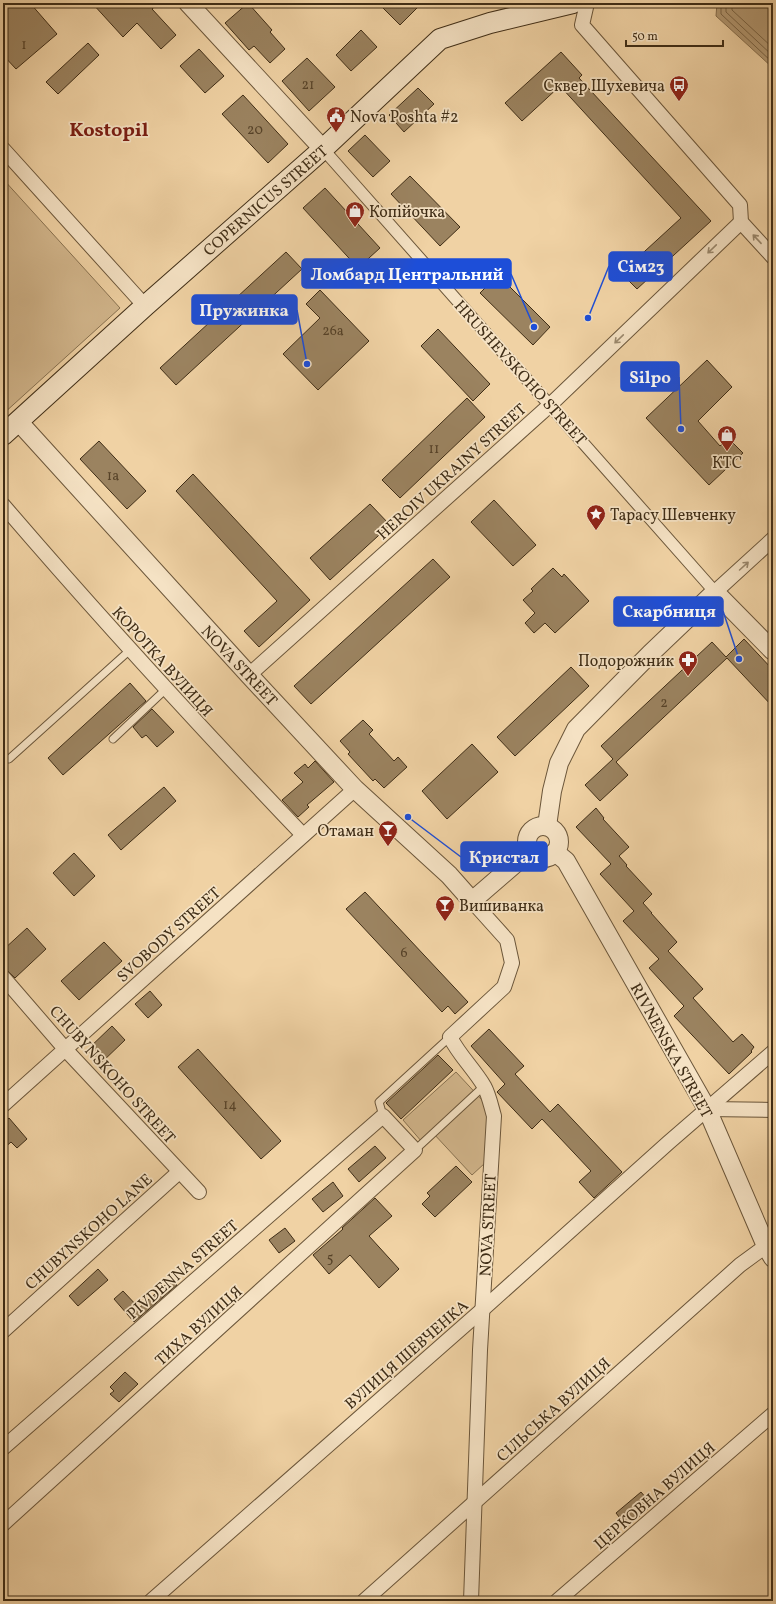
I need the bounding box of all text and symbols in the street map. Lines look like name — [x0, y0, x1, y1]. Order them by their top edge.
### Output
scale bar — [626, 22, 723, 48]
text: 50 m — [632, 29, 658, 45]
house number: 1 — [21, 36, 27, 55]
bus stop icon: Сквер Шухевича — [668, 74, 690, 102]
house number: 21 — [302, 76, 314, 95]
place label: Сквер Шухевича — [544, 76, 665, 98]
public building icon: Nova Poshta #2 — [325, 105, 347, 133]
place label: Nova Poshta #2 — [350, 107, 459, 129]
district label: Kostopil — [69, 117, 149, 145]
house number: 20 — [247, 121, 263, 140]
street label: COPERNICUS STREET — [199, 141, 333, 262]
shop icon: Копійочка — [344, 200, 366, 228]
place label: Копійочка — [369, 202, 445, 224]
one-way arrow — [752, 234, 762, 244]
one-way arrow — [707, 244, 717, 254]
callout: Сім23 — [609, 252, 672, 281]
text: Сім23 — [618, 256, 664, 279]
callout: Ломбард Центральний — [302, 259, 511, 288]
text: Ломбард Центральний — [311, 264, 504, 287]
callout: Пружинка — [192, 295, 297, 324]
street label: HRUSHEVSKOHO STREET — [448, 296, 591, 451]
text: Пружинка — [199, 300, 289, 323]
house number: 26а — [322, 322, 344, 341]
one-way arrow — [614, 334, 624, 344]
callout: Silpo — [621, 362, 679, 391]
text: Silpo — [629, 367, 671, 390]
street label: HEROIV UKRAINY STREET — [373, 399, 532, 546]
shop icon: КТС — [716, 424, 738, 452]
house number: 11 — [429, 440, 439, 459]
place label: КТС — [712, 453, 742, 475]
house number: 1а — [107, 467, 119, 486]
place icon: Тарасу Шевченку — [585, 503, 607, 531]
place label: Тарасу Шевченку — [610, 505, 736, 527]
one-way arrow — [739, 561, 749, 570]
callout: Скарбниця — [614, 597, 723, 626]
text: Скарбниця — [622, 601, 716, 624]
street label: КОРОТКА ВУЛИЦЯ — [106, 602, 217, 722]
street label: NOVA STREET — [195, 621, 282, 712]
pharmacy icon: Подорожник — [677, 649, 699, 677]
place label: Подорожник — [578, 651, 674, 673]
house number: 2 — [660, 694, 668, 713]
bar icon: Отаман — [377, 819, 399, 847]
place label: Отаман — [318, 821, 374, 843]
callout: Кристал — [461, 842, 547, 871]
text: Кристал — [469, 847, 539, 870]
street label: SVOBODY STREET — [113, 883, 226, 988]
bar icon: Вишиванка — [434, 894, 456, 922]
place label: Вишиванка — [459, 896, 544, 918]
house number: 6 — [400, 944, 408, 963]
street label: RIVNENSKA STREET — [624, 979, 717, 1123]
street label: CHUBYNSKOHO STREET — [43, 1001, 180, 1149]
house number: 14 — [223, 1096, 237, 1115]
street label: CHUBYNSKOHO LANE — [21, 1169, 158, 1296]
street label: NOVA STREET — [475, 1173, 503, 1277]
street label: PIVDENNA STREET — [123, 1216, 244, 1325]
house number: 5 — [327, 1249, 333, 1268]
street label: ТИХА ВУЛИЦЯ — [151, 1281, 248, 1372]
street label: ВУЛИЦЯ ШЕВЧЕНКА — [341, 1296, 474, 1415]
street label: СІЛЬСЬКА ВУЛИЦЯ — [493, 1353, 616, 1468]
street label: ЦЕРКОВНА ВУЛИЦЯ — [590, 1438, 721, 1555]

